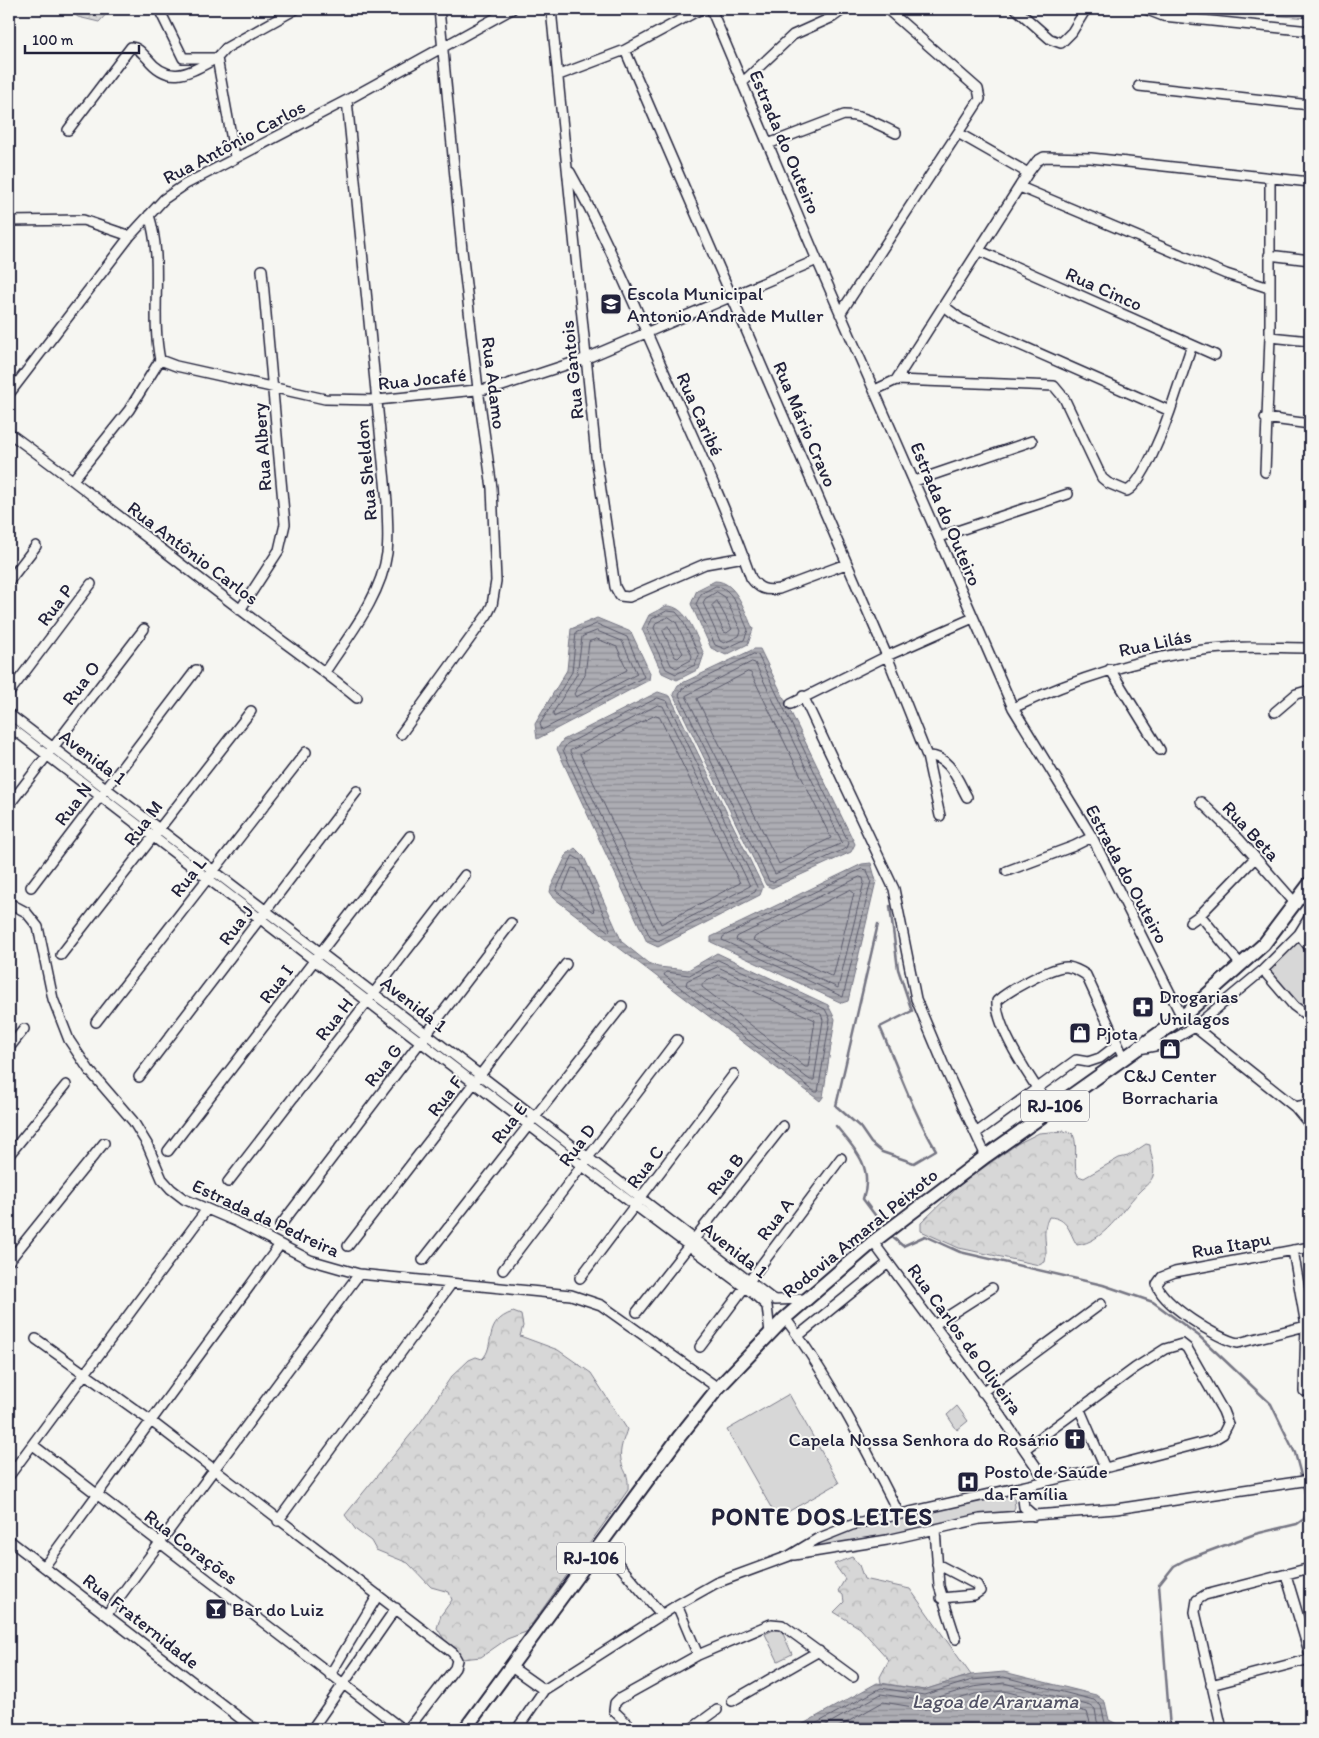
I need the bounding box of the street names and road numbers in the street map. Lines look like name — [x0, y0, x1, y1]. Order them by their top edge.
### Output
street label: Estrada do Outeiro — [744, 67, 826, 217]
street label: Rua Antônio Carlos — [159, 95, 309, 189]
street label: Rua Cinco — [1062, 262, 1146, 316]
street label: Rua Gantois — [555, 319, 589, 421]
street label: Rua Adamo — [477, 335, 511, 431]
street label: Rua Mário Cravo — [768, 358, 842, 490]
street label: Rua Jocafé — [377, 363, 467, 395]
street label: Rua Caribé — [671, 369, 729, 459]
street label: Rua Albery — [247, 402, 277, 492]
street label: Rua Sheldon — [350, 418, 382, 522]
street label: Estrada do Outeiro — [905, 439, 987, 589]
street label: Rua Antônio Carlos — [123, 496, 263, 610]
street label: Rua P — [32, 579, 78, 630]
street label: Rua Lilás — [1117, 624, 1193, 662]
street label: Rua O — [57, 656, 105, 710]
street label: Avenida 1 — [55, 724, 131, 790]
street label: Rua N — [49, 778, 97, 830]
street label: Rua M — [118, 796, 168, 850]
street label: Rua Beta — [1217, 796, 1285, 866]
street label: Estrada do Outeiro — [1081, 801, 1173, 947]
street label: Rua L — [165, 852, 211, 902]
street label: Rua J — [213, 900, 259, 950]
street label: Rua I — [254, 960, 298, 1008]
street label: Avenida 1 — [376, 971, 452, 1037]
street label: Rua H — [310, 993, 358, 1045]
street label: Rua G — [359, 1039, 407, 1091]
street label: Rua F — [422, 1071, 468, 1121]
road number: RJ-106 — [1021, 1090, 1089, 1122]
street label: Rua E — [486, 1098, 532, 1148]
street label: Rua D — [553, 1119, 601, 1171]
street label: Rua C — [621, 1141, 669, 1193]
street label: Rua B — [701, 1148, 749, 1200]
street label: Rodovia Amaral Peixoto — [777, 1163, 943, 1303]
street label: Estrada da Pedreira — [189, 1174, 343, 1262]
street label: Rua A — [751, 1193, 799, 1245]
street label: Avenida 1 — [697, 1217, 773, 1283]
street label: Rua Itapu — [1190, 1227, 1273, 1263]
street label: Rua Carlos de Oliveira — [902, 1259, 1028, 1419]
street label: Rua Corações — [140, 1504, 242, 1590]
road number: RJ-106 — [557, 1542, 625, 1574]
street label: Rua Fraternidade — [78, 1568, 204, 1674]

